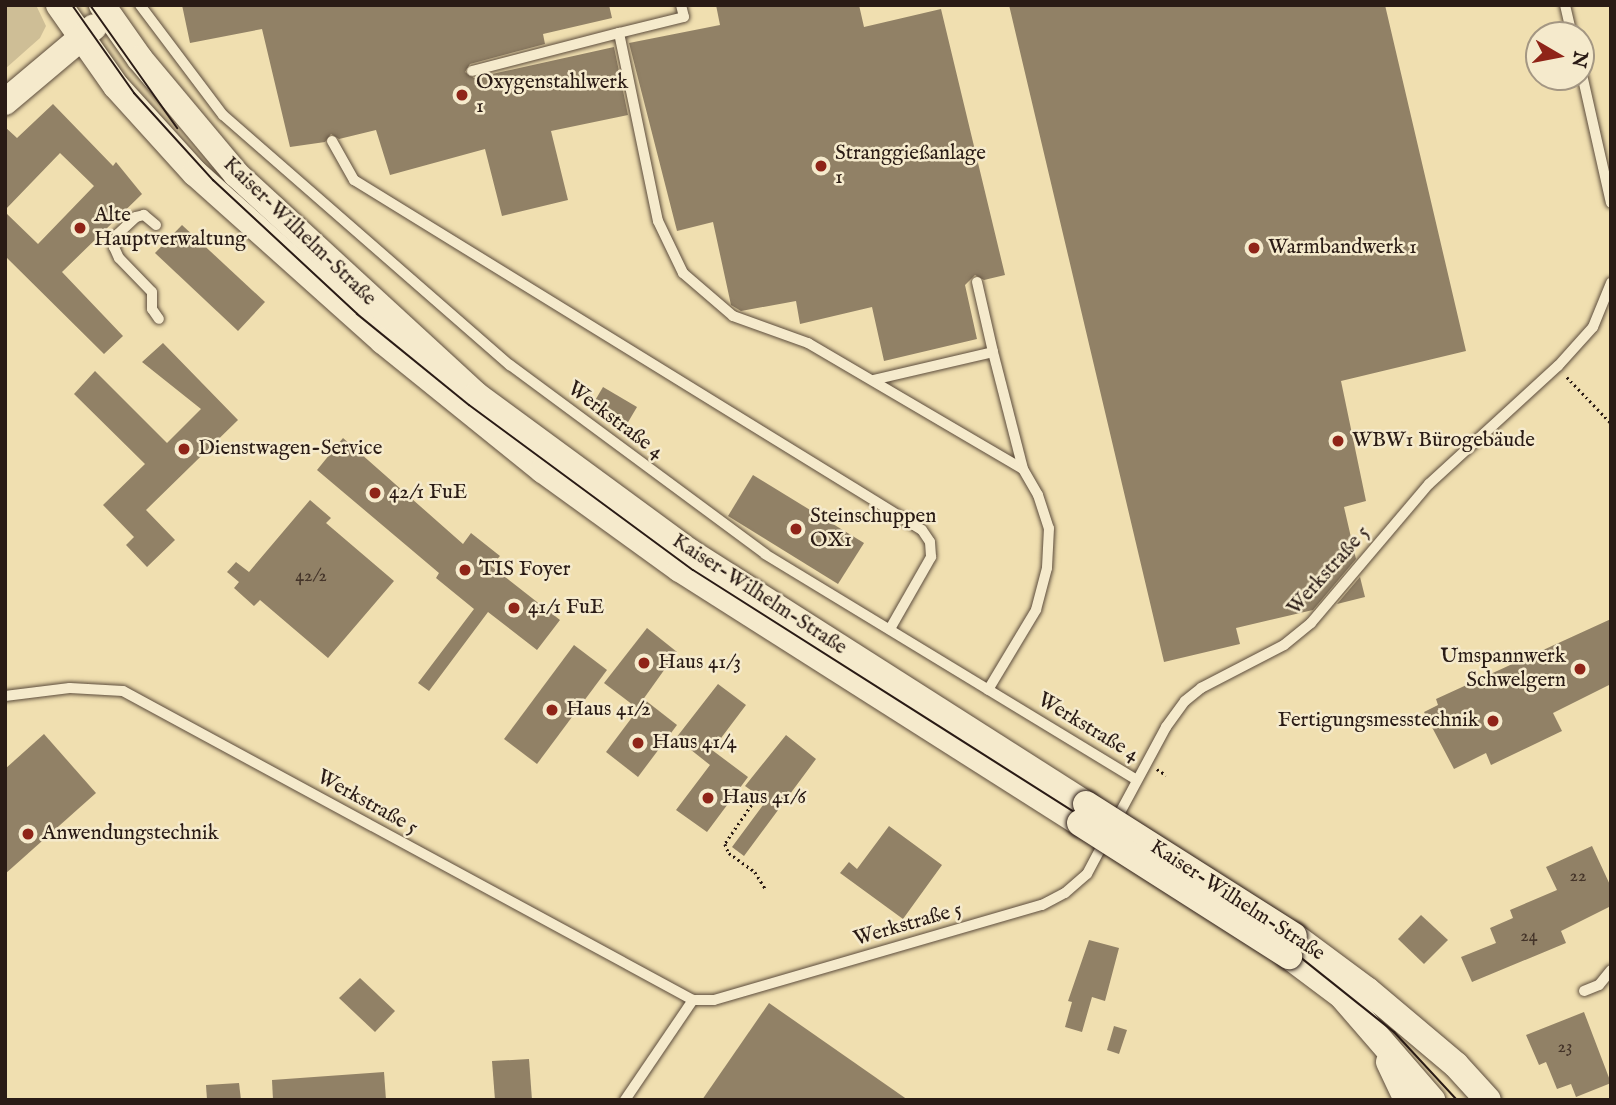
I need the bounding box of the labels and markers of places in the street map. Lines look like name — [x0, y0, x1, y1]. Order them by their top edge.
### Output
place label: Oxygenstahlwerk 1 — [476, 70, 628, 120]
marker: Oxygenstahlwerk 1 — [454, 87, 470, 103]
place label: Stranggießanlage 1 — [835, 141, 986, 191]
marker: Stranggießanlage 1 — [813, 158, 829, 174]
place label: Alte Hauptverwaltung — [94, 203, 246, 253]
marker: Alte Hauptverwaltung — [72, 220, 88, 236]
place label: Warmbandwerk 1 — [1268, 235, 1417, 261]
marker: Warmbandwerk 1 — [1246, 240, 1262, 256]
place label: WBW1 Bürogebäude — [1352, 428, 1535, 454]
marker: WBW1 Bürogebäude — [1330, 433, 1346, 449]
place label: Dienstwagen-Service — [198, 436, 382, 462]
marker: Dienstwagen-Service — [176, 441, 192, 457]
place label: 42/1 FuE — [389, 480, 467, 506]
marker: 42/1 FuE — [367, 485, 383, 501]
place label: Steinschuppen OX1 — [810, 504, 936, 554]
marker: Steinschuppen OX1 — [788, 521, 804, 537]
place label: TIS Foyer — [479, 557, 570, 583]
marker: TIS Foyer — [457, 562, 473, 578]
place label: 41/1 FuE — [528, 595, 604, 621]
marker: 41/1 FuE — [506, 600, 522, 616]
place label: Umspannwerk Schwelgern — [1440, 644, 1566, 694]
place label: Haus 41/3 — [658, 650, 741, 676]
marker: Haus 41/3 — [636, 655, 652, 671]
marker: Umspannwerk Schwelgern — [1572, 661, 1588, 677]
place label: Haus 41/2 — [566, 697, 651, 723]
marker: Haus 41/2 — [544, 702, 560, 718]
place label: Fertigungsmesstechnik — [1278, 708, 1479, 734]
marker: Fertigungsmesstechnik — [1485, 713, 1501, 729]
place label: Haus 41/4 — [652, 730, 737, 756]
marker: Haus 41/4 — [630, 735, 646, 751]
place label: Haus 41/6 — [722, 785, 806, 811]
marker: Haus 41/6 — [700, 790, 716, 806]
place label: Anwendungstechnik — [42, 821, 219, 847]
marker: Anwendungstechnik — [20, 826, 36, 842]

